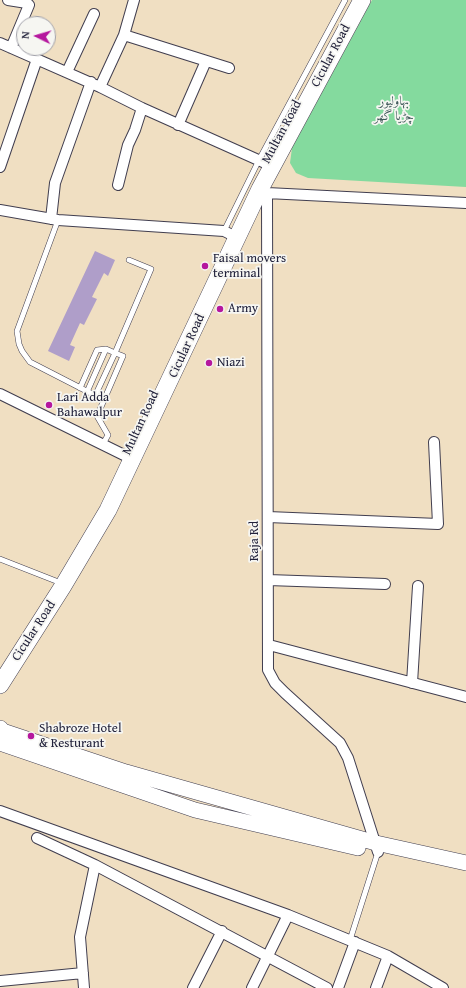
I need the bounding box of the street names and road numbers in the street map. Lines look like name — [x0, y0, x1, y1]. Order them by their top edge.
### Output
street label: Cicular Road — [308, 22, 354, 90]
street label: Multan Road — [259, 98, 305, 166]
street label: Cicular Road — [165, 312, 209, 380]
street label: Multan Road — [119, 388, 163, 458]
street label: Raja Rd — [247, 521, 263, 561]
street label: Cicular Road — [9, 598, 59, 664]

